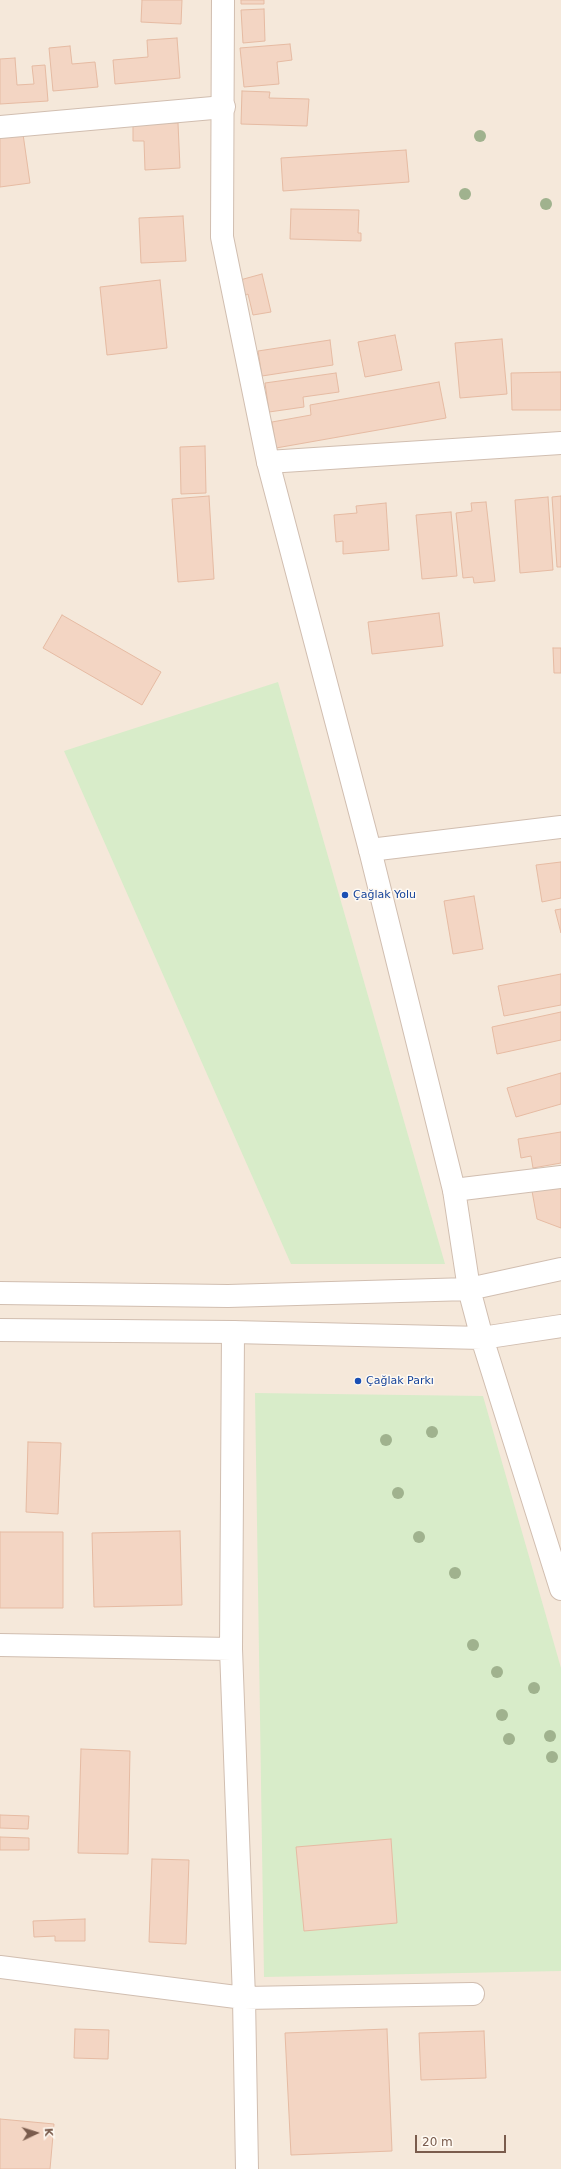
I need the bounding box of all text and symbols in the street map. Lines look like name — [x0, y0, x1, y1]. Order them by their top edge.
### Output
place label: Çağlak Yolu — [353, 888, 416, 902]
marker: Çağlak Yolu — [340, 890, 350, 900]
place label: Çağlak Parkı — [366, 1374, 434, 1388]
marker: Çağlak Parkı — [353, 1376, 363, 1386]
north arrow — [16, 2113, 56, 2153]
text: K — [42, 2127, 55, 2137]
scale bar — [417, 2127, 508, 2153]
text: 20 m — [422, 2135, 453, 2149]

